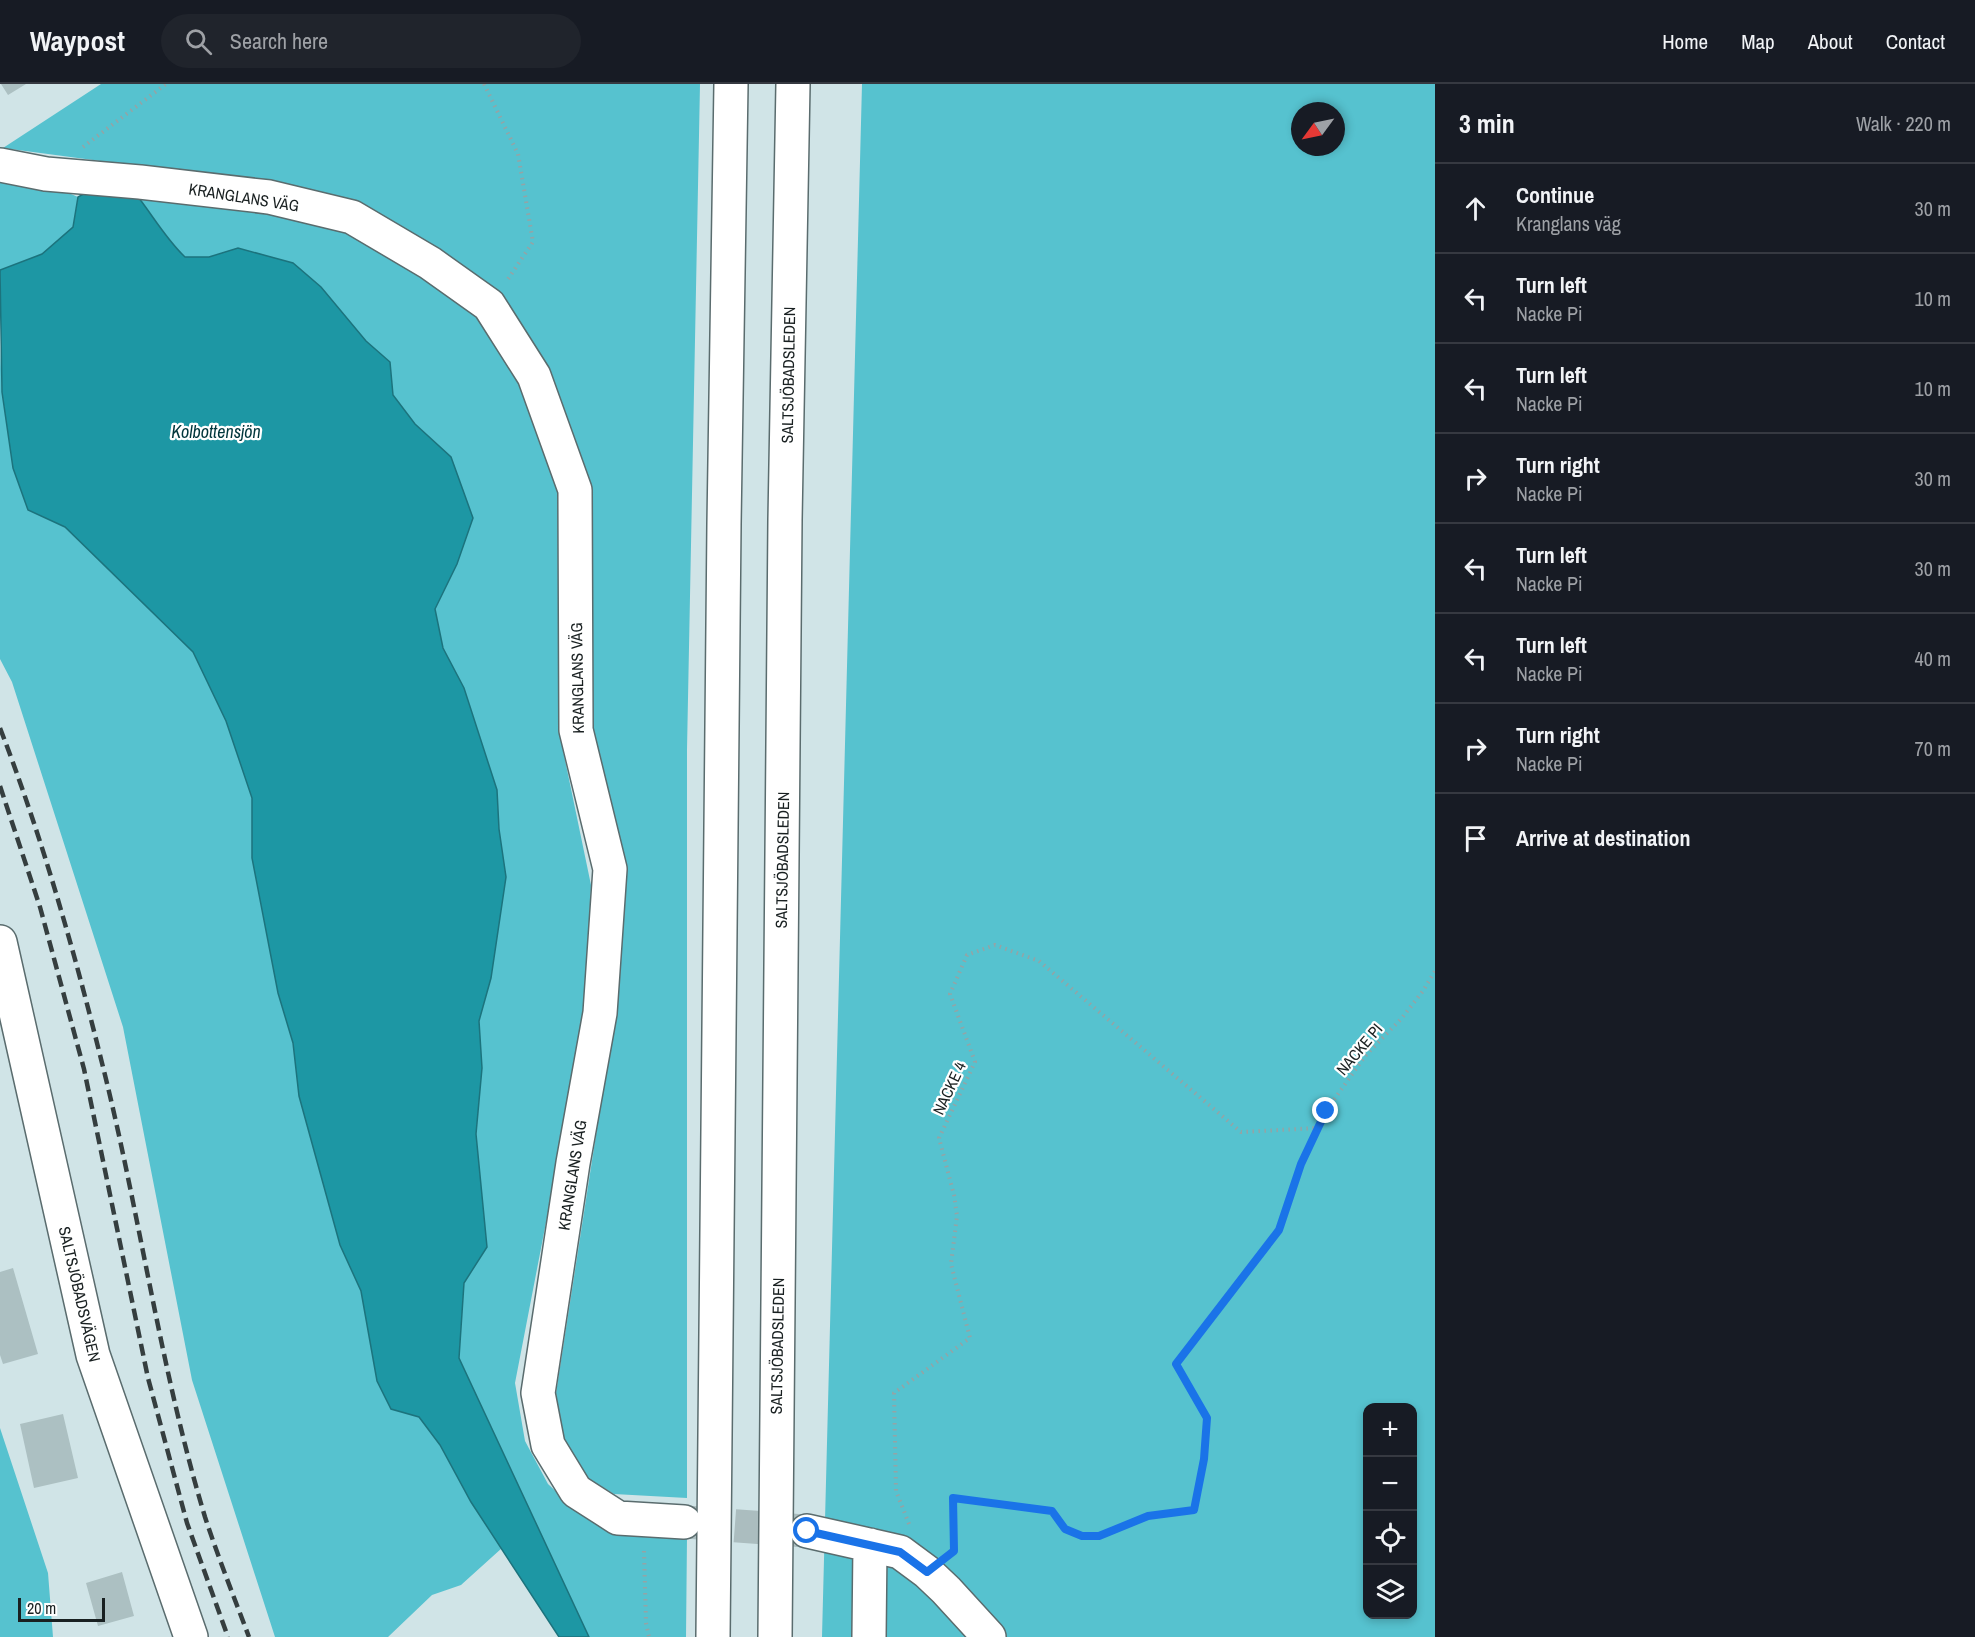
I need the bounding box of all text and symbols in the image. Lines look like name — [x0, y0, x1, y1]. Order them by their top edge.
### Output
search box — [161, 14, 581, 68]
text: Waypost — [30, 22, 125, 60]
icon: search — [182, 25, 215, 58]
text: Search here — [230, 26, 328, 56]
text: Home — [1662, 27, 1708, 56]
text: Map — [1741, 27, 1775, 56]
text: About — [1808, 27, 1853, 56]
text: Contact — [1886, 27, 1945, 56]
north arrow — [1291, 102, 1345, 156]
text: 3 min — [1459, 106, 1515, 141]
text: Walk · 220 m — [1856, 110, 1951, 137]
street label: KRANGLANS VÄG — [187, 177, 301, 217]
text: Continue — [1516, 180, 1594, 210]
icon: ahead — [1459, 192, 1492, 225]
text: 30 m — [1915, 195, 1951, 222]
text: Kranglans väg — [1516, 210, 1621, 237]
text: Turn left — [1516, 270, 1587, 300]
icon: left — [1459, 282, 1492, 315]
text: 10 m — [1915, 285, 1951, 312]
text: Nacke Pi — [1516, 300, 1583, 327]
street label: SALTSJÖBADSLEDEN — [776, 306, 800, 444]
text: Turn left — [1516, 360, 1587, 390]
icon: left — [1459, 372, 1492, 405]
text: 10 m — [1915, 375, 1951, 402]
text: Nacke Pi — [1516, 390, 1583, 417]
water label: Kolbottensjön — [171, 419, 261, 444]
text: Turn right — [1516, 450, 1600, 480]
icon: right — [1459, 462, 1492, 495]
text: 30 m — [1915, 465, 1951, 492]
text: Nacke Pi — [1516, 480, 1583, 507]
text: Turn left — [1516, 540, 1587, 570]
icon: left — [1459, 552, 1492, 585]
text: 30 m — [1915, 555, 1951, 582]
text: Nacke Pi — [1516, 570, 1583, 597]
street label: KRANGLANS VÄG — [565, 622, 589, 734]
text: Turn left — [1516, 630, 1587, 660]
icon: left — [1459, 642, 1492, 675]
text: 40 m — [1915, 645, 1951, 672]
text: Nacke Pi — [1516, 660, 1583, 687]
text: Turn right — [1516, 720, 1600, 750]
icon: right — [1459, 732, 1492, 765]
text: 70 m — [1915, 735, 1951, 762]
text: Nacke Pi — [1516, 750, 1583, 777]
street label: SALTSJÖBADSLEDEN — [770, 791, 794, 929]
icon: arrive — [1459, 822, 1492, 855]
text: Arrive at destination — [1516, 823, 1690, 853]
street label: NACKE PI — [1331, 1018, 1387, 1080]
street label: NACKE 4 — [927, 1058, 971, 1118]
route end — [1312, 1097, 1338, 1123]
street label: KRANGLANS VÄG — [552, 1118, 592, 1232]
street label: SALTSJÖBADSVÄGEN — [54, 1224, 106, 1364]
street label: SALTSJÖBADSLEDEN — [765, 1277, 789, 1415]
map controls — [1363, 1403, 1417, 1619]
button: + — [1363, 1403, 1417, 1457]
button: − — [1363, 1457, 1417, 1511]
button: locate — [1363, 1511, 1417, 1565]
route start — [793, 1517, 819, 1543]
button: layers — [1363, 1565, 1417, 1619]
scale bar — [18, 1595, 105, 1622]
text: 20 m — [27, 1597, 56, 1619]

